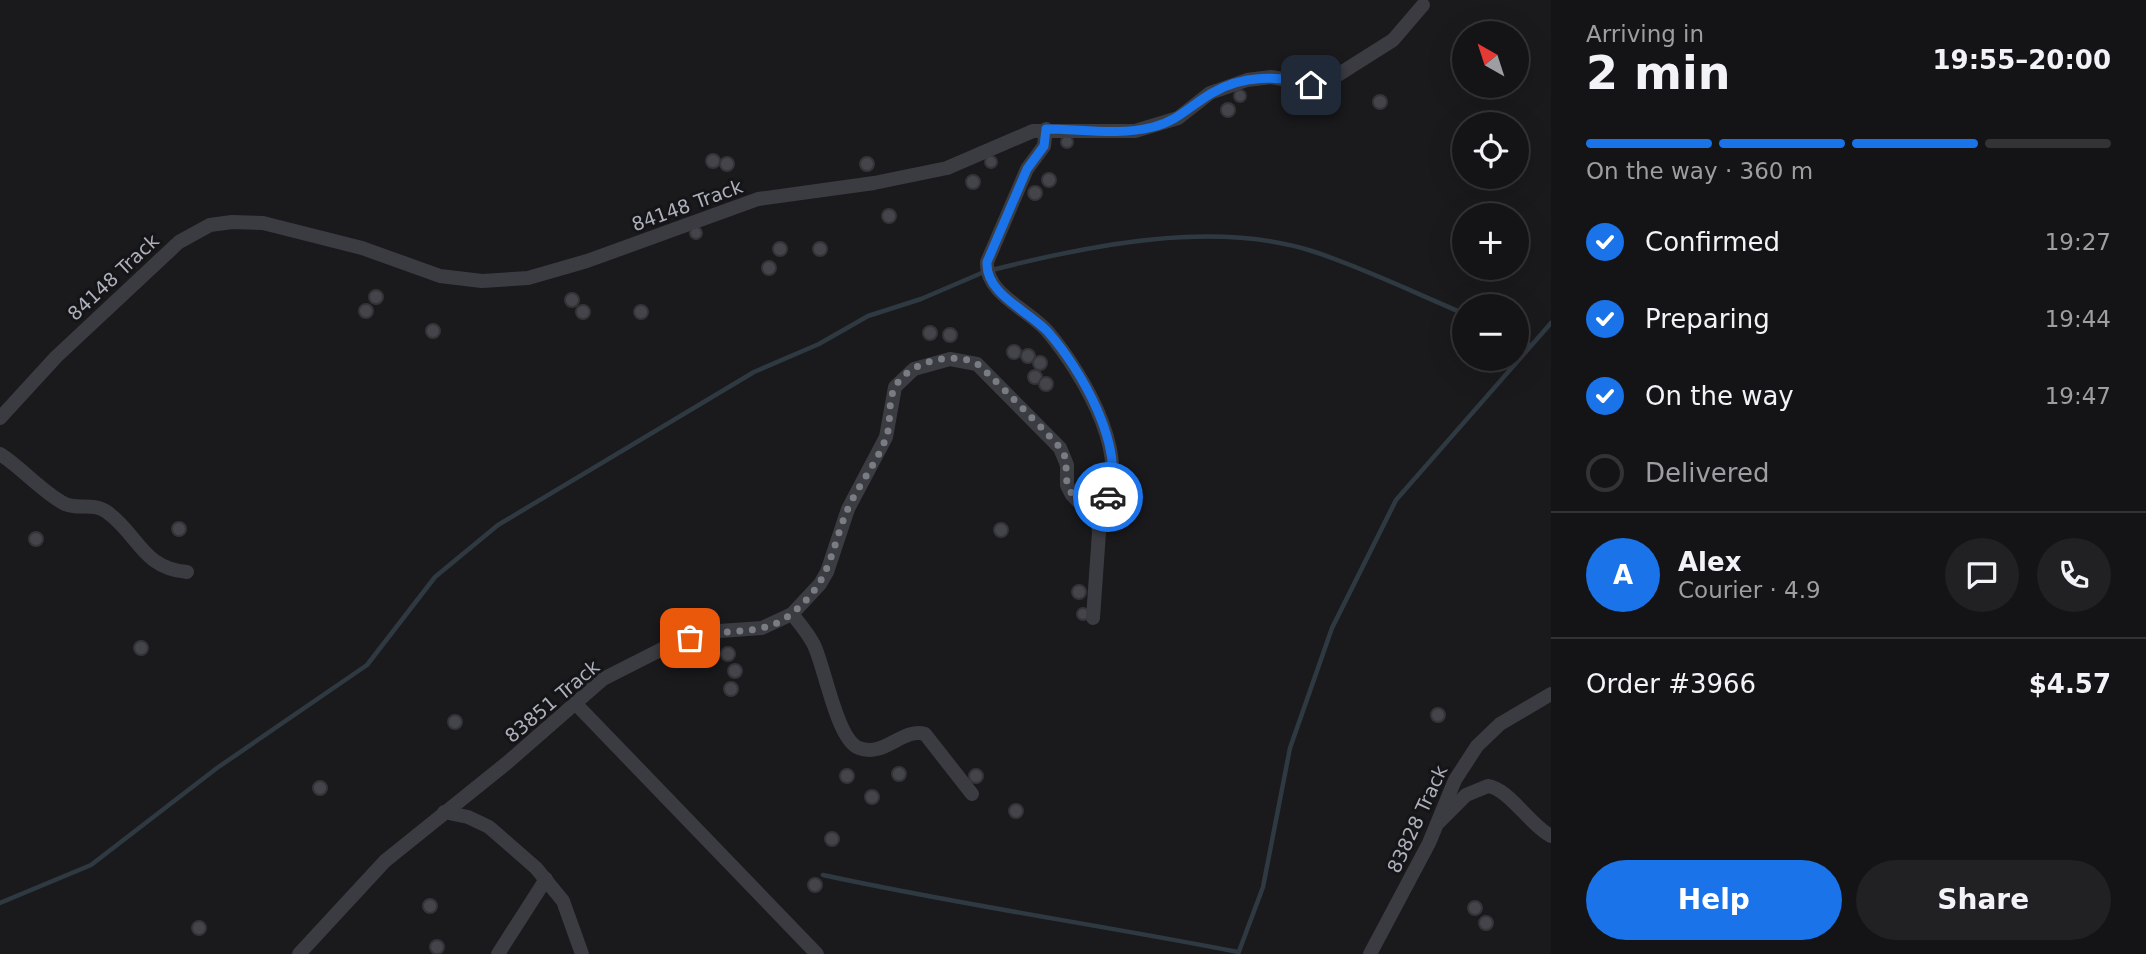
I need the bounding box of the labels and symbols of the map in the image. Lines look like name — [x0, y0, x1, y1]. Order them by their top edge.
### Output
north arrow — [1452, 21, 1530, 98]
pin — [1281, 55, 1341, 115]
street label: 84148 Track — [629, 175, 745, 235]
street label: 84148 Track — [63, 229, 163, 325]
courier — [1073, 462, 1143, 532]
pin — [660, 608, 720, 668]
street label: 83851 Track — [500, 655, 604, 747]
street label: 83828 Track — [1382, 762, 1452, 876]

